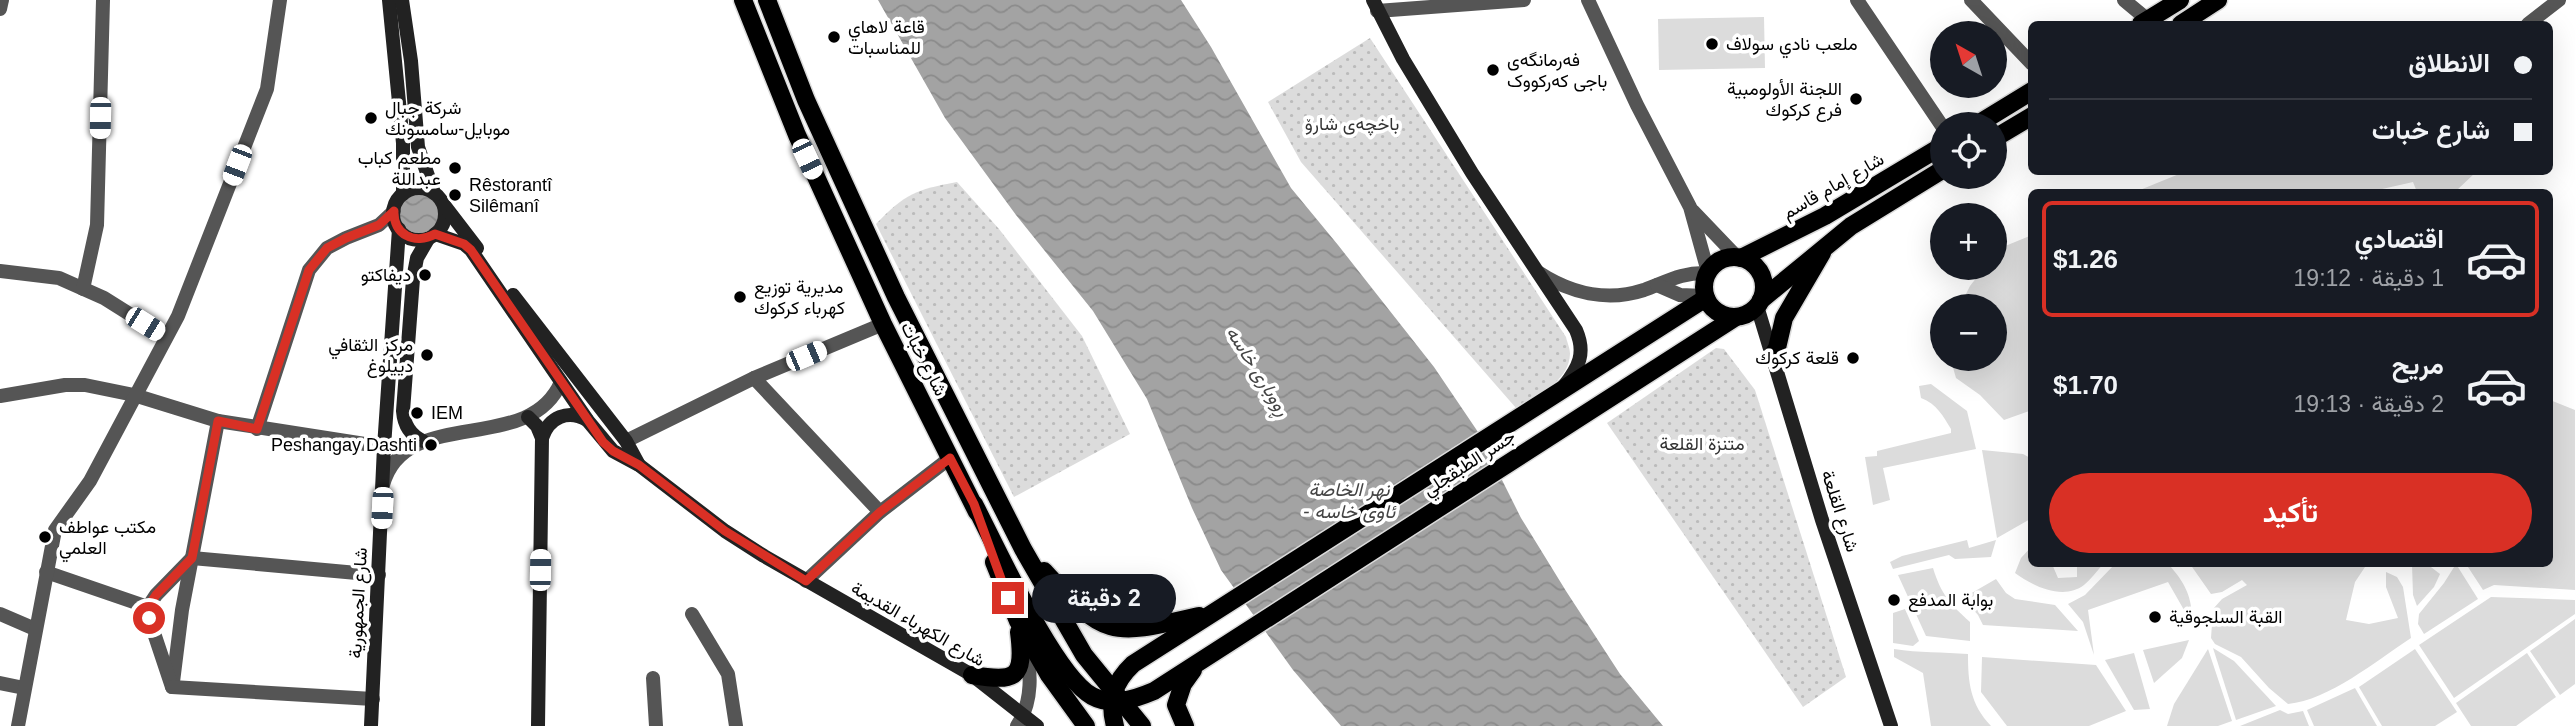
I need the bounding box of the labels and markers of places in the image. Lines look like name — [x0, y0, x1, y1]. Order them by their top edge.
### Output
place label: قاعة لاهاي للمناسبات — [848, 17, 925, 58]
marker: قاعة لاهاي للمناسبات — [826, 29, 842, 45]
place label: ملعب نادي سولاف — [1726, 34, 1858, 59]
marker: ملعب نادي سولاف — [1704, 36, 1720, 52]
place label: فەرمانگەی باجی کەرکووک — [1507, 50, 1607, 92]
marker: فەرمانگەی باجی کەرکووک — [1485, 62, 1501, 78]
place label: اللجنة الأولومبية فرع كركوك — [1727, 79, 1842, 122]
marker: اللجنة الأولومبية فرع كركوك — [1848, 91, 1864, 107]
place label: شركة جبال موبايل-سامسونك — [385, 98, 510, 140]
marker: شركة جبال موبايل-سامسونك — [363, 110, 379, 126]
place label: مطعم كباب عبداللة — [358, 148, 441, 189]
marker: مطعم كباب عبداللة — [447, 160, 463, 176]
place label: Rêstorantî Silêmanî — [469, 175, 553, 216]
marker: Rêstorantî Silêmanî — [447, 187, 463, 203]
place label: ديفاكتو — [361, 265, 411, 286]
marker: ديفاكتو — [417, 267, 433, 283]
place label: مديرية توزيع كهرباء كركوك — [754, 277, 845, 319]
marker: مديرية توزيع كهرباء كركوك — [732, 289, 748, 305]
place label: مركز الثقافي دييلوغ — [328, 335, 413, 378]
marker: مركز الثقافي دييلوغ — [419, 347, 435, 363]
place label: قلعة كركوك — [1755, 348, 1839, 369]
marker: قلعة كركوك — [1845, 350, 1861, 366]
place label: IEM — [431, 403, 463, 423]
marker: IEM — [409, 405, 425, 421]
place label: Peshangay Dashti — [271, 435, 417, 455]
marker: Peshangay Dashti — [423, 437, 439, 453]
place label: مكتب عواطف العلمي — [59, 517, 156, 563]
marker: مكتب عواطف العلمي — [37, 529, 53, 545]
place label: بوابة المدفع — [1908, 590, 1993, 612]
marker: بوابة المدفع — [1886, 592, 1902, 608]
place label: القبة السلجوقية — [2169, 607, 2283, 628]
marker: القبة السلجوقية — [2147, 609, 2163, 625]

